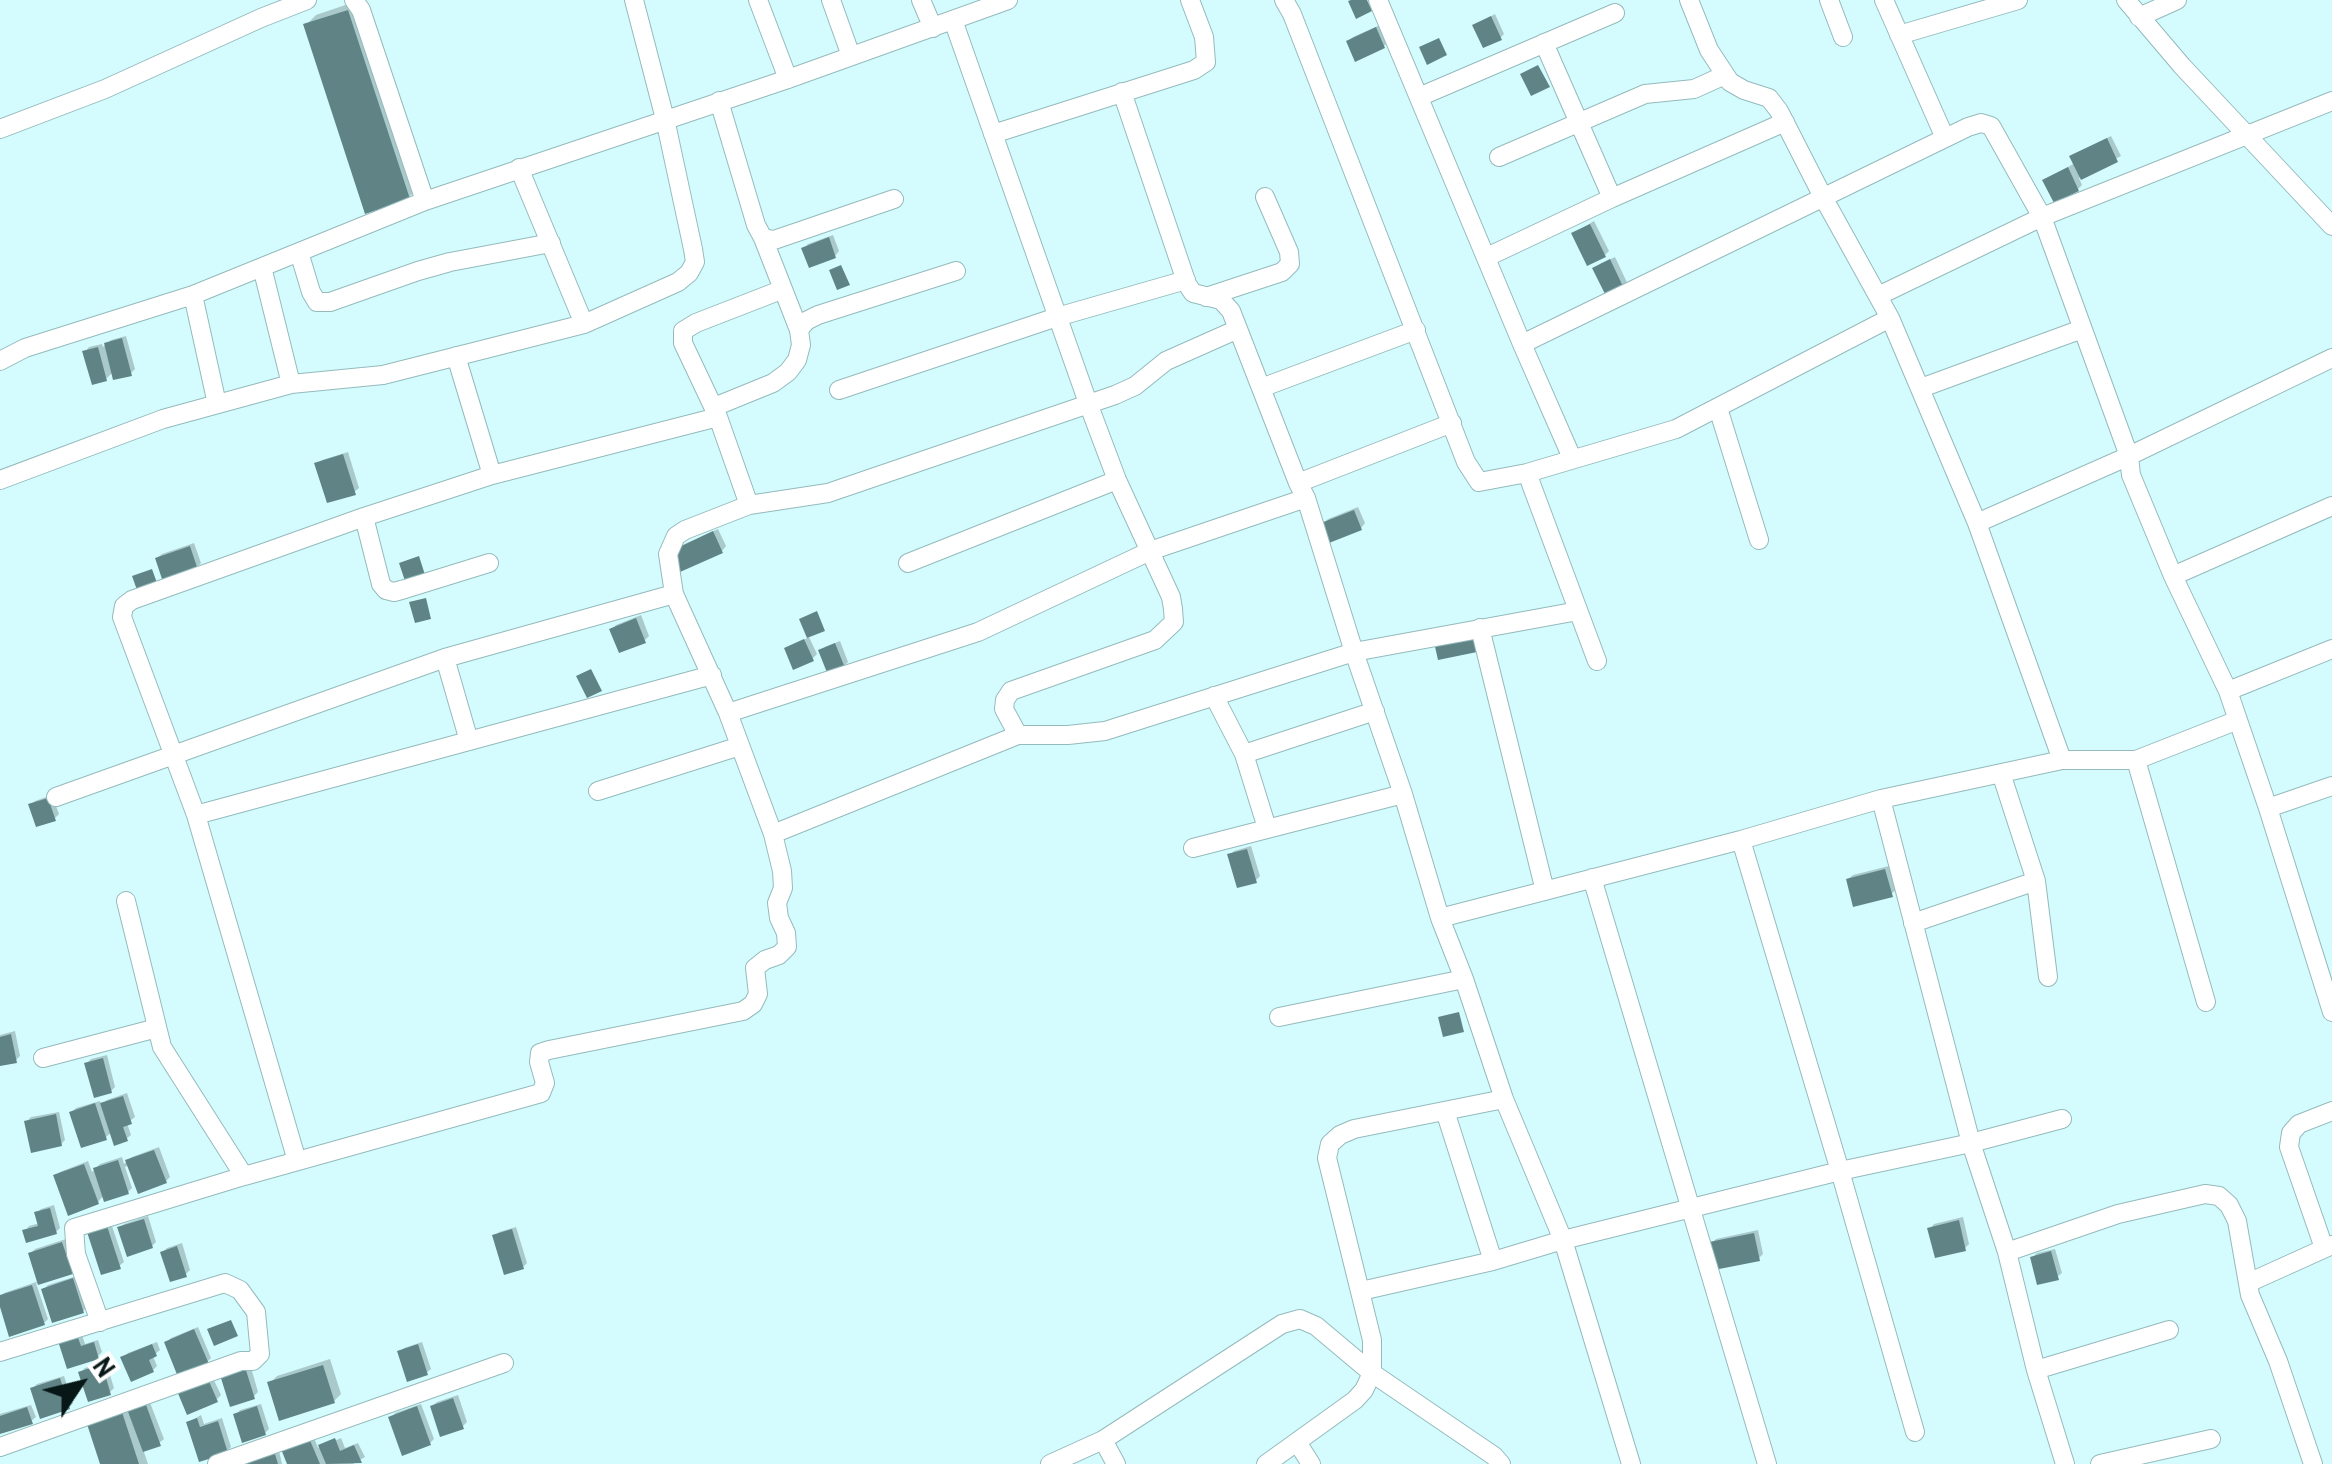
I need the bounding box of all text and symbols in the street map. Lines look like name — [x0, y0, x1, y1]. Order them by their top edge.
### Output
north arrow — [30, 1334, 130, 1434]
text: N — [84, 1349, 125, 1384]

